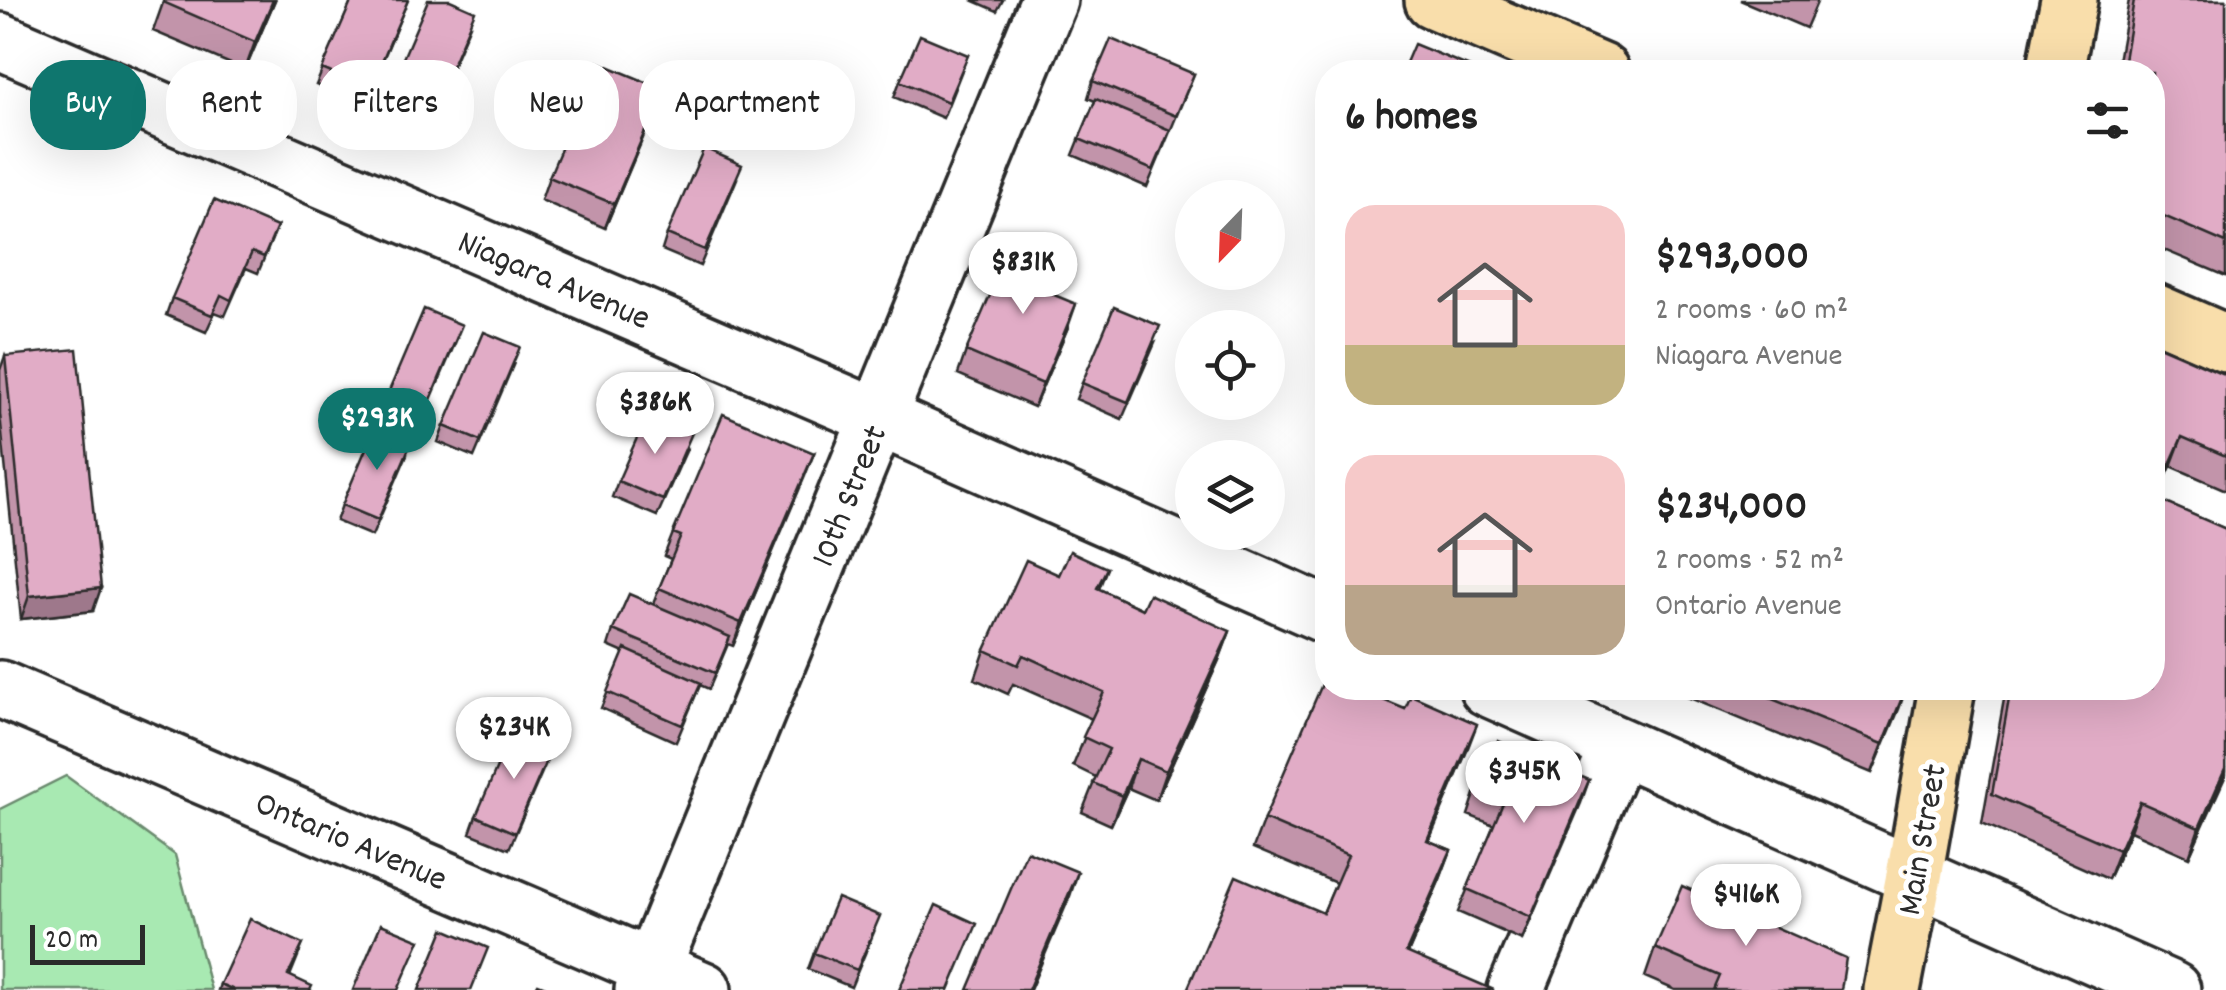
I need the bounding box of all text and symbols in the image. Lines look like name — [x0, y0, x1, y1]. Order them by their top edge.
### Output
chip: Buy — [30, 60, 146, 150]
chip: Rent — [166, 60, 297, 150]
chip: Filters — [317, 60, 474, 150]
chip: New — [494, 60, 619, 150]
chip: Apartment — [639, 60, 855, 150]
text: 6 homes — [1345, 90, 1478, 150]
icon: filters — [2080, 93, 2135, 148]
north arrow — [1175, 180, 1285, 290]
map controls — [1175, 180, 1285, 550]
street label: Niagara Avenue — [449, 220, 657, 346]
text: $293,000 — [1655, 229, 1809, 289]
pin: $831K — [953, 232, 1093, 317]
text: $831K — [990, 241, 1056, 287]
icon: home — [1425, 245, 1545, 365]
text: 2 rooms · 60 m² — [1655, 289, 1848, 335]
button: locate — [1175, 310, 1285, 420]
text: Niagara Avenue — [1655, 335, 1842, 381]
pin: $386K — [585, 372, 725, 457]
text: $386K — [618, 381, 692, 427]
pin: $293K — [307, 388, 447, 473]
text: $293K — [340, 397, 414, 443]
street label: 10th Street — [801, 418, 903, 575]
button: layers — [1175, 440, 1285, 550]
text: $234,000 — [1655, 479, 1807, 539]
icon: home — [1425, 495, 1545, 615]
text: 2 rooms · 52 m² — [1655, 539, 1844, 585]
text: Ontario Avenue — [1655, 585, 1842, 631]
pin: $234K — [444, 697, 584, 782]
text: $234K — [478, 706, 550, 752]
pin: $345K — [1454, 741, 1594, 826]
text: $345K — [1487, 750, 1561, 796]
street label: Main Street — [1887, 760, 1963, 919]
street label: Ontario Avenue — [246, 781, 454, 907]
pin: $416K — [1676, 864, 1816, 949]
text: $416K — [1713, 873, 1779, 919]
scale bar — [30, 920, 145, 964]
text: 20 m — [45, 922, 98, 962]

